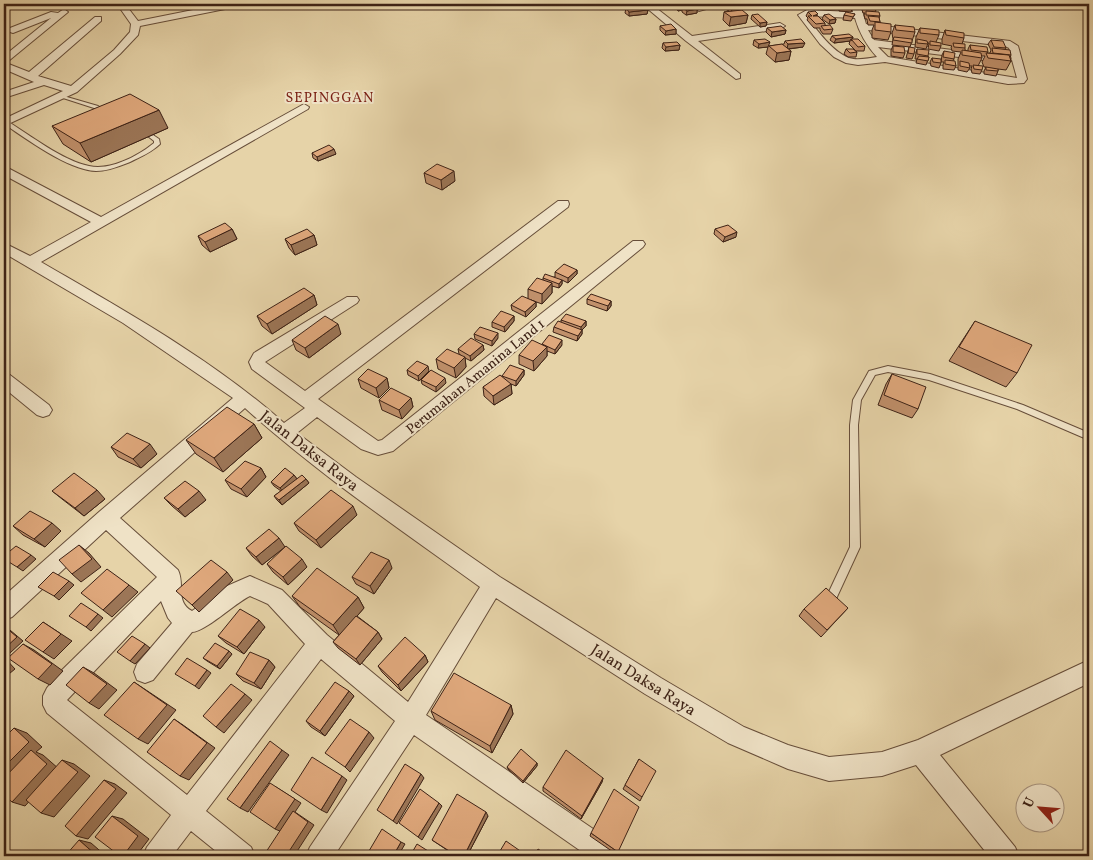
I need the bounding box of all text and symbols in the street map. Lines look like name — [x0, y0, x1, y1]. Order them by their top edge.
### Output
district label: SEPINGGAN — [286, 89, 374, 108]
street label: Perumahan Amanina Land 1 — [403, 315, 549, 439]
street label: Jalan Daksa Raya — [255, 406, 363, 497]
street label: Jalan Daksa Raya — [586, 640, 700, 722]
north arrow — [1016, 782, 1066, 832]
text: U — [1019, 794, 1040, 811]

